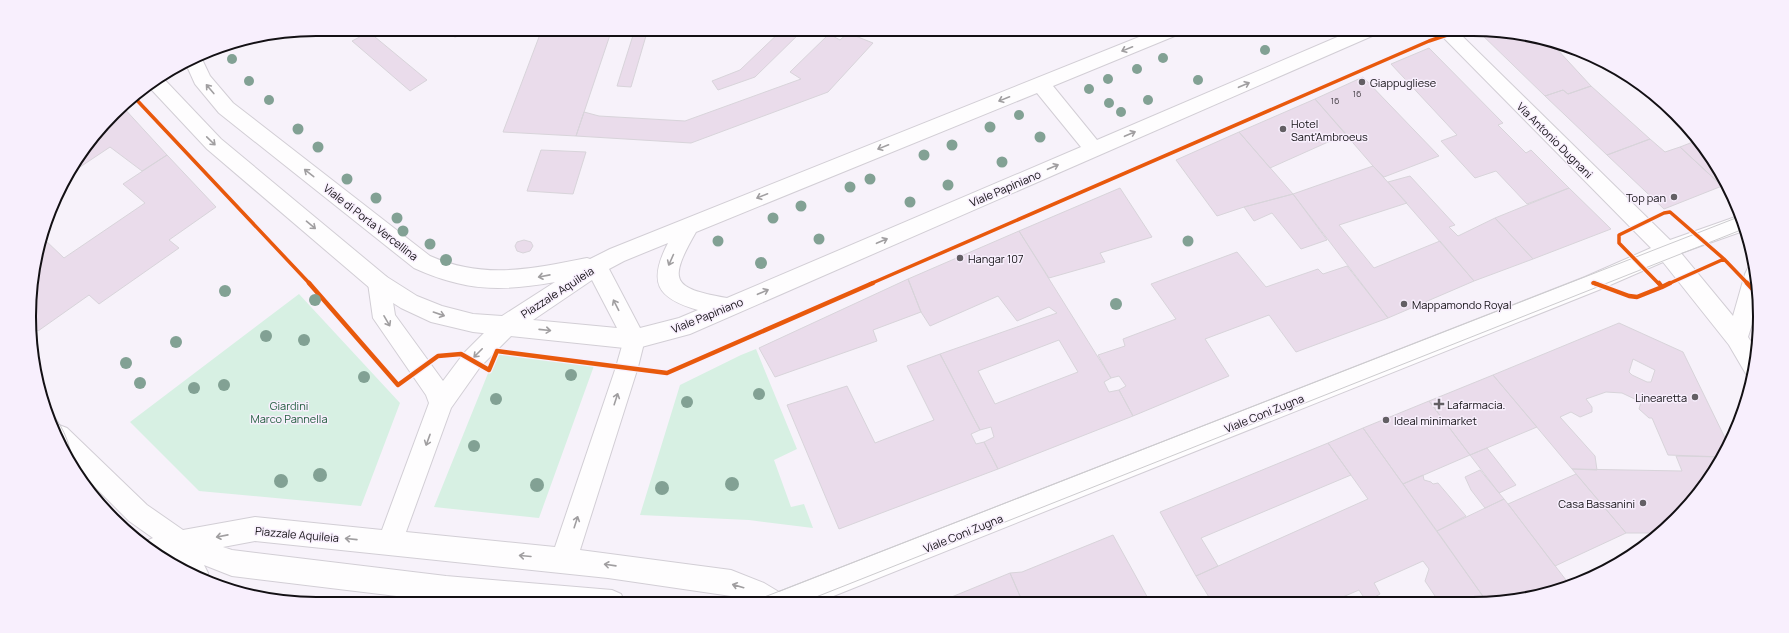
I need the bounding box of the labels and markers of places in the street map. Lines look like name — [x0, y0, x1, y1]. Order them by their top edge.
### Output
place label: Giappugliese — [1370, 75, 1437, 90]
marker: Giappugliese — [1357, 77, 1367, 87]
place label: Hotel Sant'Ambroeus — [1291, 116, 1368, 144]
marker: Hotel Sant'Ambroeus — [1278, 124, 1288, 134]
place label: Top pan — [1626, 190, 1666, 205]
marker: Top pan — [1669, 192, 1679, 202]
place label: Hangar 107 — [968, 251, 1024, 266]
marker: Hangar 107 — [955, 253, 965, 263]
place label: Mappamondo Royal — [1412, 297, 1512, 312]
marker: Mappamondo Royal — [1399, 299, 1409, 309]
place label: Linearetta — [1635, 390, 1687, 405]
marker: Linearetta — [1690, 392, 1700, 402]
place label: Lafarmacia. — [1447, 397, 1505, 412]
marker: Lafarmacia. — [1434, 399, 1444, 409]
place label: Ideal minimarket — [1394, 413, 1477, 428]
marker: Ideal minimarket — [1381, 415, 1391, 425]
place label: Casa Bassanini — [1558, 496, 1635, 511]
marker: Casa Bassanini — [1638, 498, 1648, 508]

